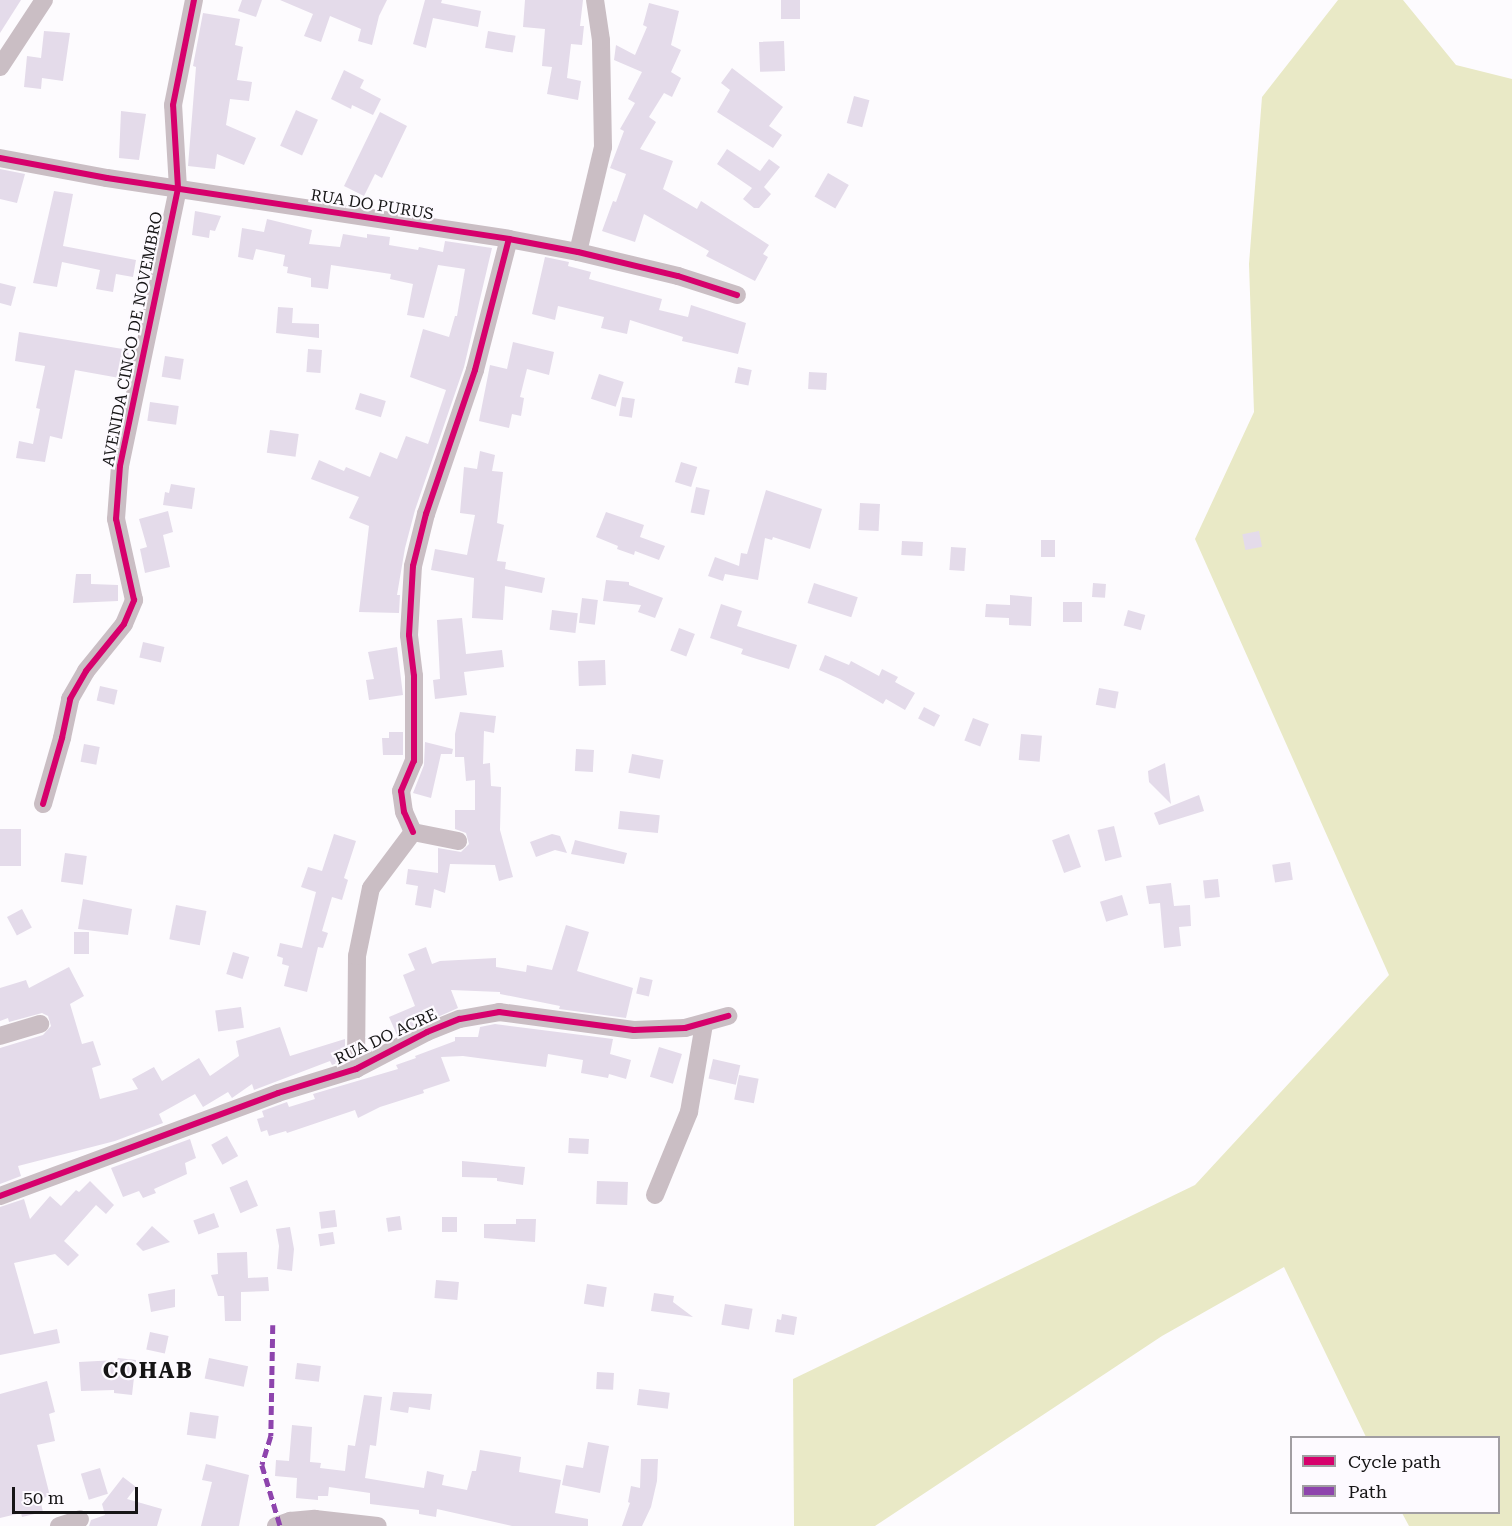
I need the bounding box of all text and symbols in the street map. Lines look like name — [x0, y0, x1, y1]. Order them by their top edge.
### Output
street label: RUA DO PURUS — [309, 186, 435, 224]
street label: AVENIDA CINCO DE NOVEMBRO — [99, 210, 167, 468]
street label: RUA DO ACRE — [332, 1005, 440, 1069]
district label: COHAB — [103, 1358, 193, 1384]
legend — [1290, 1436, 1500, 1514]
text: Cycle path — [1348, 1451, 1441, 1472]
scale bar — [15, 1475, 141, 1513]
text: Path — [1348, 1481, 1387, 1502]
text: 50 m — [23, 1487, 64, 1508]

